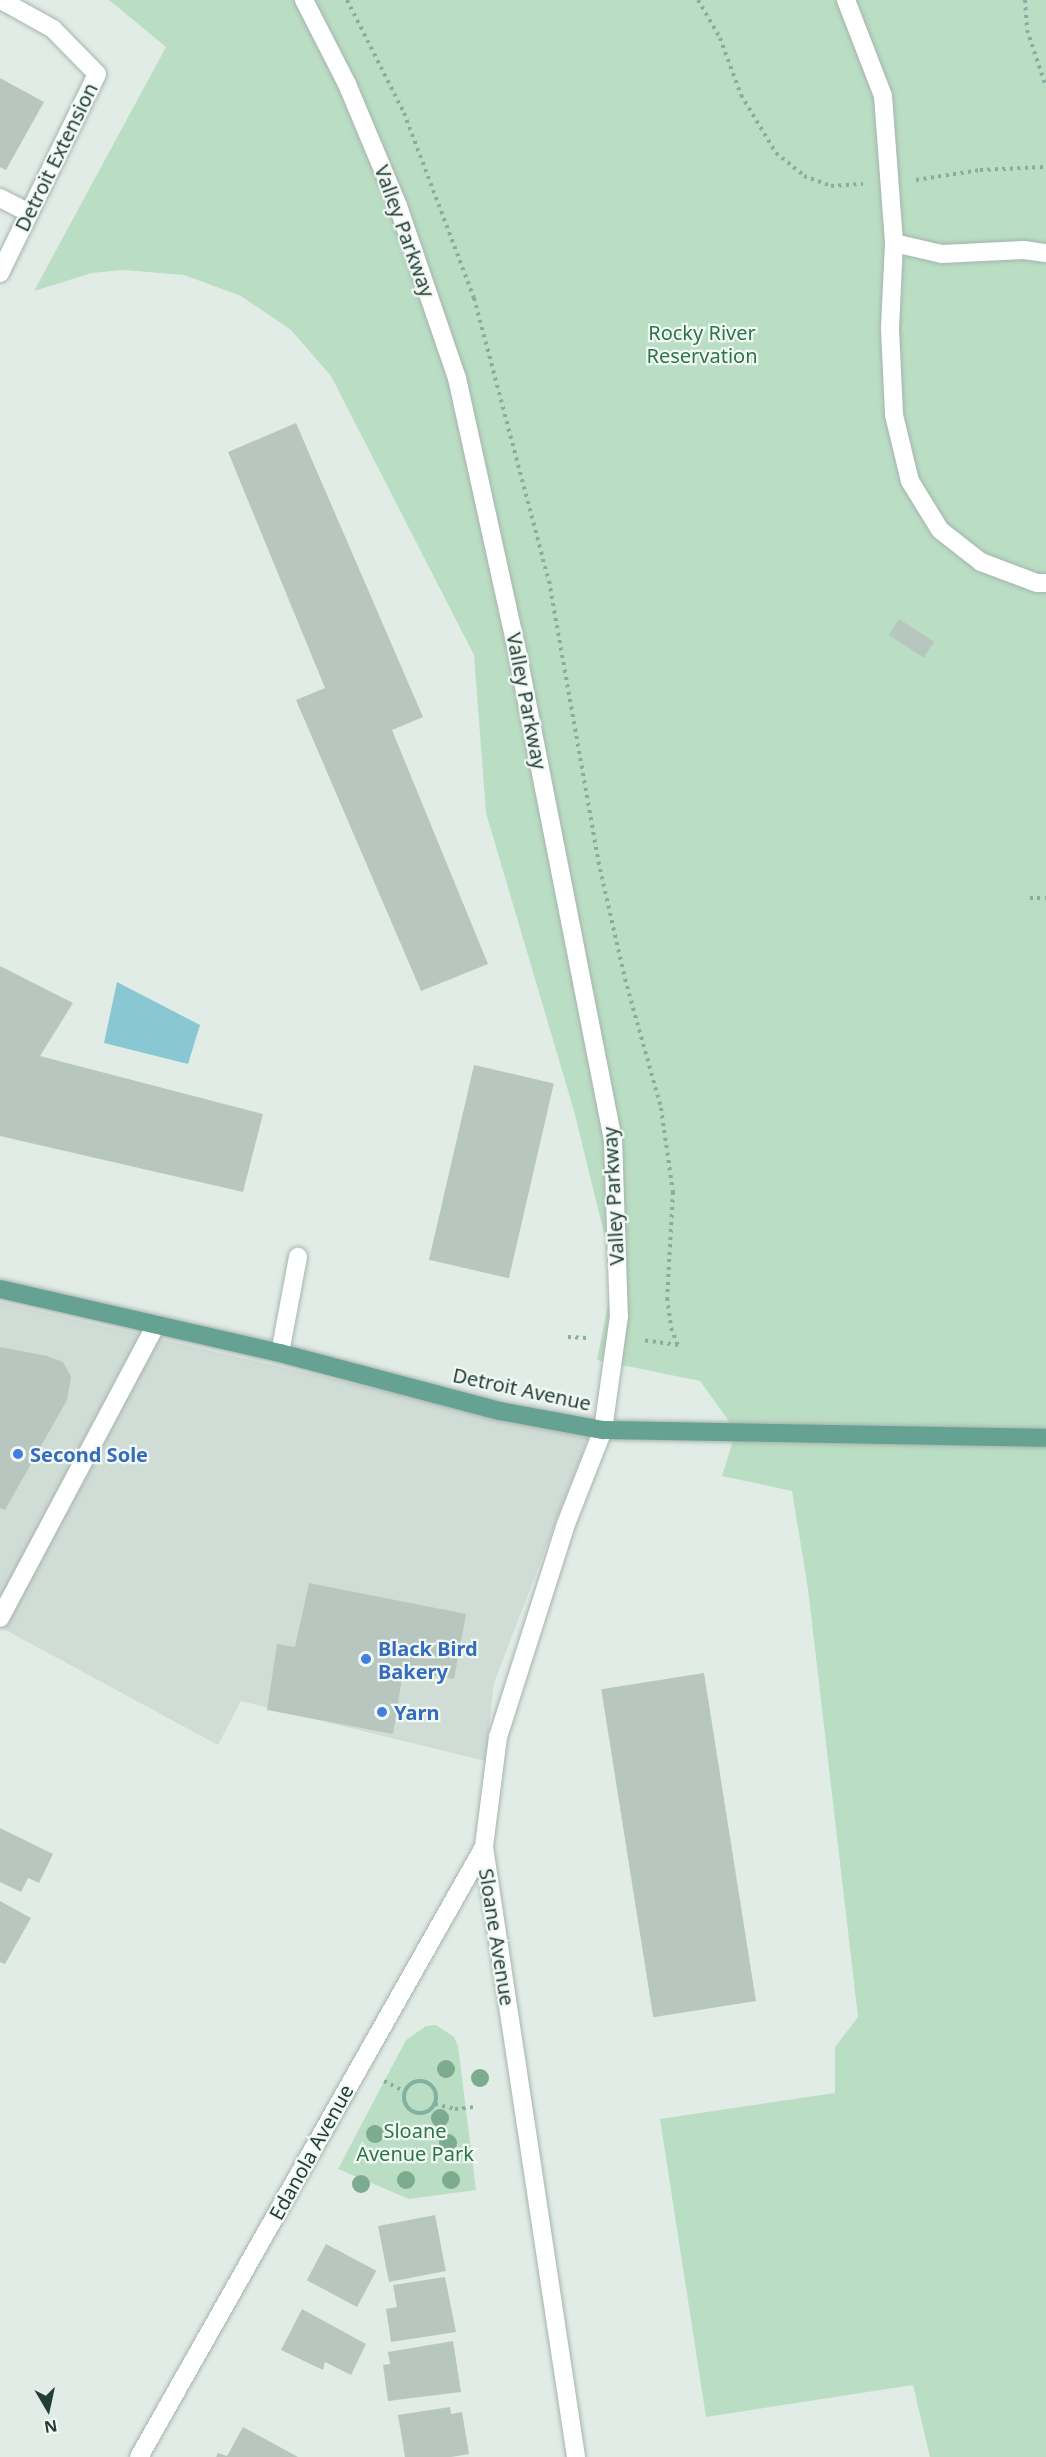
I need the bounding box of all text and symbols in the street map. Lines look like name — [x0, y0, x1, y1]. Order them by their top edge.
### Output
street label: Detroit Extension — [10, 79, 102, 235]
street label: Valley Parkway — [370, 162, 440, 300]
park label: Rocky River Reservation — [646, 320, 758, 367]
street label: Valley Parkway — [502, 631, 552, 771]
street label: Valley Parkway — [597, 1126, 629, 1266]
street label: Detroit Avenue — [451, 1363, 593, 1415]
place label: Second Sole — [30, 1442, 148, 1466]
marker: Second Sole — [11, 1447, 25, 1461]
place label: Black Bird Bakery — [378, 1636, 478, 1683]
marker: Black Bird Bakery — [359, 1652, 373, 1666]
place label: Yarn — [394, 1700, 439, 1724]
marker: Yarn — [375, 1705, 389, 1719]
street label: Sloane Avenue — [474, 1867, 520, 2007]
street label: Edanola Avenue — [264, 2080, 358, 2224]
park label: Sloane Avenue Park — [356, 2118, 474, 2165]
north arrow — [18, 2379, 78, 2439]
text: N — [43, 2415, 59, 2439]

